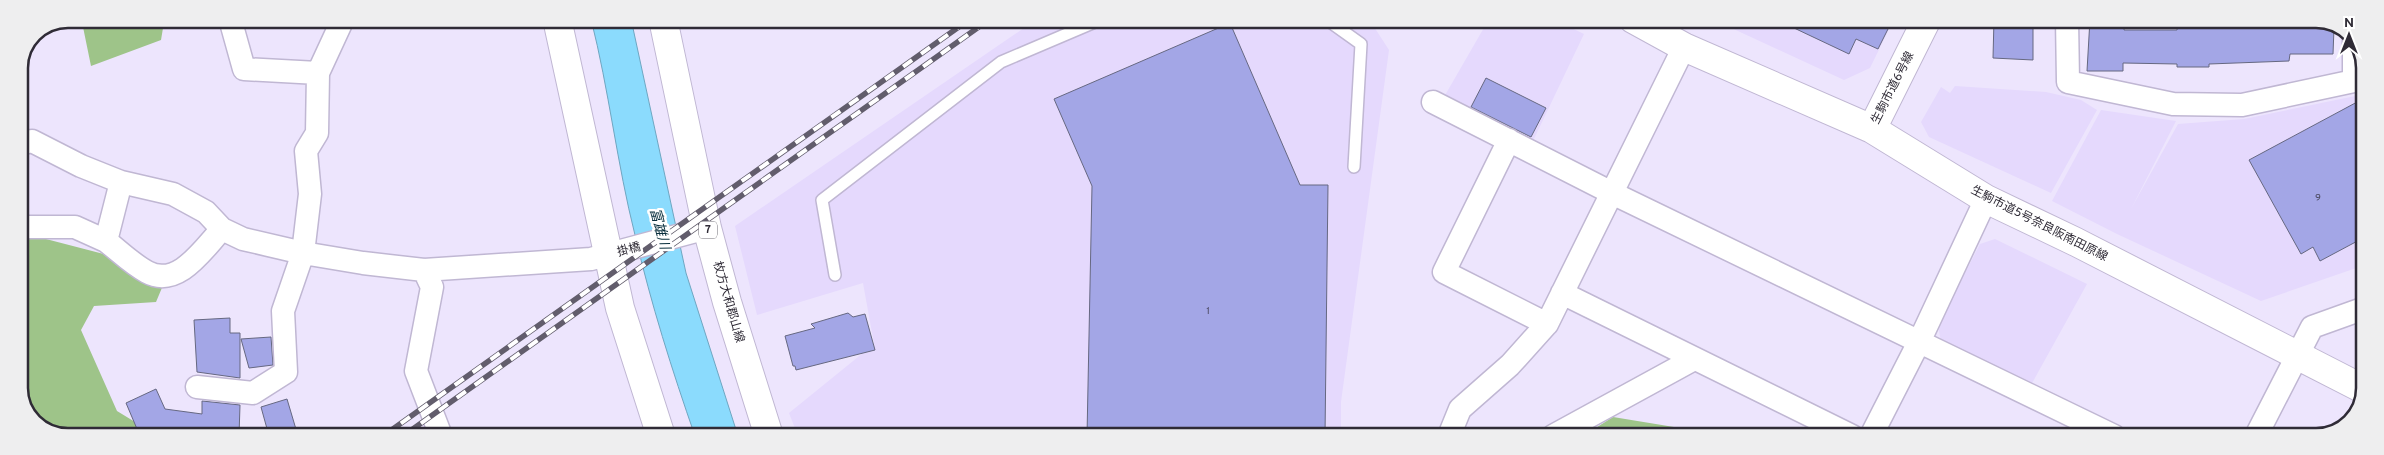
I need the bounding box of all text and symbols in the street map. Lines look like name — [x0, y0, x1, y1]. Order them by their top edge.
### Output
north arrow — [2324, 10, 2374, 60]
text: N — [2344, 15, 2354, 32]
street label: 生駒市道6号線 — [1868, 49, 1918, 127]
street label: 生駒市道5号奈良阪南田原線 — [1968, 182, 2110, 266]
house number: 9 — [2315, 192, 2321, 205]
water label: 富雄川 — [645, 207, 673, 253]
road number: 7 — [699, 222, 717, 238]
street label: 掛橋 — [615, 239, 643, 261]
street label: 枚方大和郡山線 — [709, 259, 747, 345]
house number: 1 — [1206, 305, 1210, 318]

